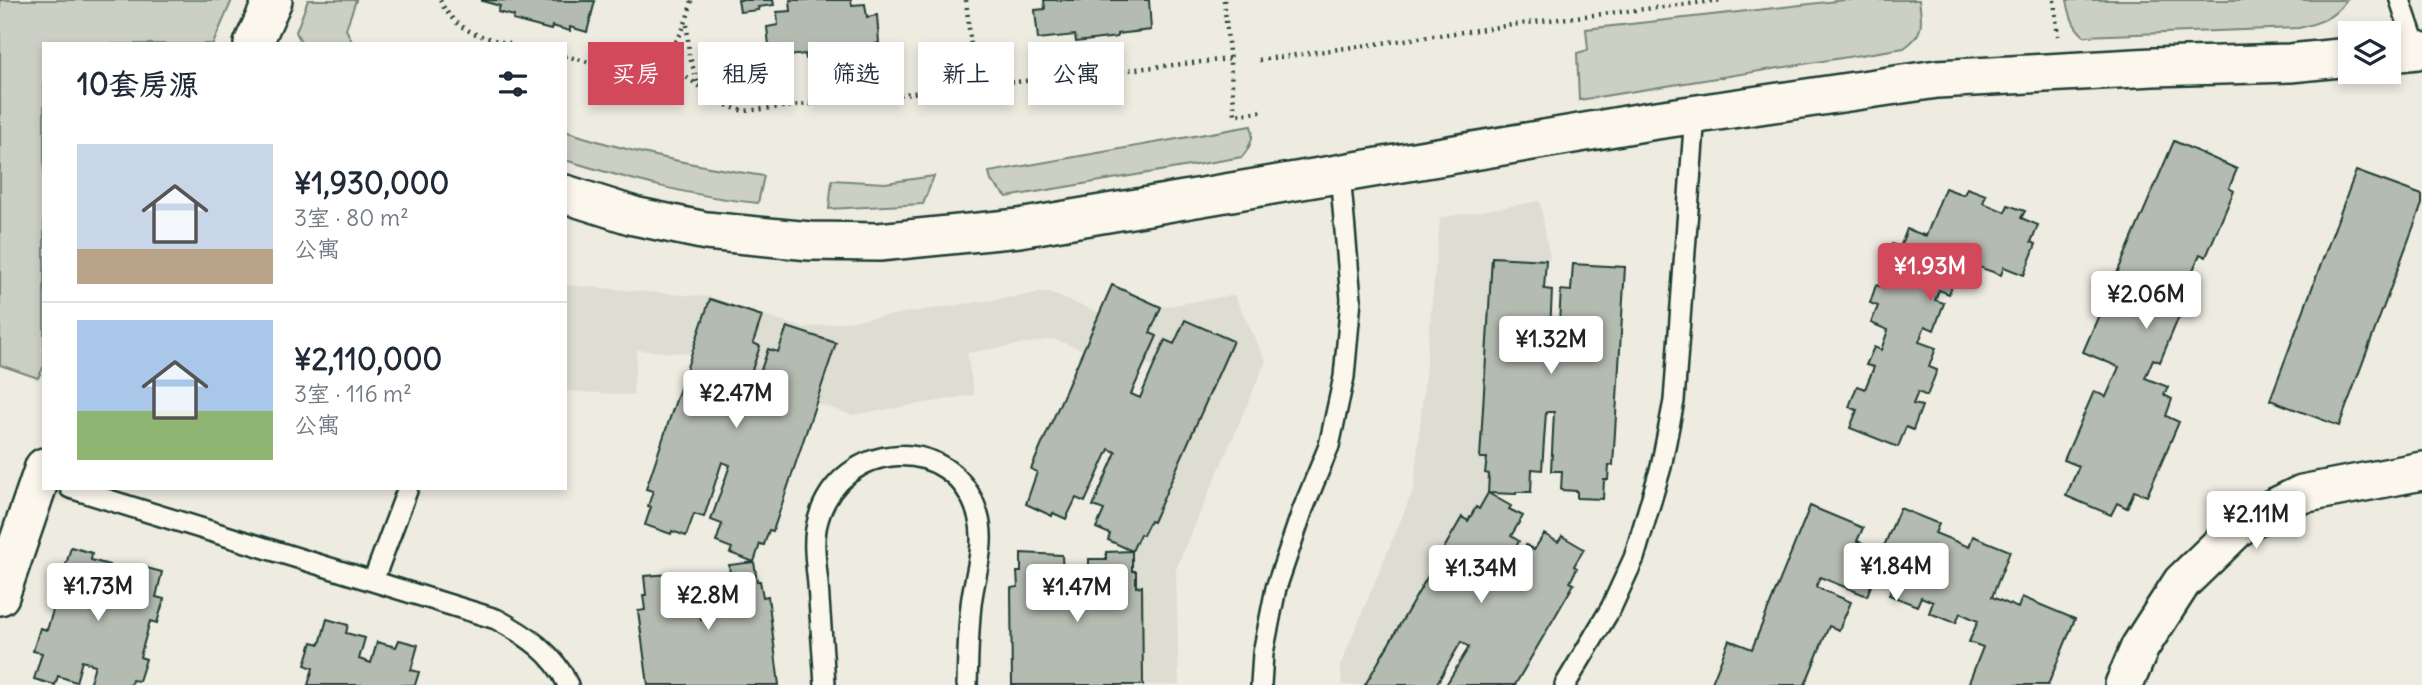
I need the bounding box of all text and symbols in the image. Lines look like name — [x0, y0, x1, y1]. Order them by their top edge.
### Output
map controls — [2338, 21, 2401, 84]
button: layers — [2338, 21, 2401, 84]
chip: 买房 — [588, 42, 684, 105]
chip: 租房 — [698, 42, 794, 105]
chip: 筛选 — [808, 42, 904, 105]
chip: 新上 — [918, 42, 1014, 105]
chip: 公寓 — [1028, 42, 1124, 105]
text: 10套房源 — [77, 65, 199, 103]
icon: filters — [494, 65, 532, 103]
text: ¥1,930,000 — [294, 164, 449, 202]
icon: home — [133, 172, 217, 256]
text: 3室 · 80 m² — [294, 203, 409, 232]
text: 公寓 — [294, 234, 340, 263]
pin: ¥1.93M — [1873, 244, 1987, 303]
text: ¥1.93M — [1894, 251, 1966, 280]
pin: ¥2.06M — [2089, 272, 2203, 331]
text: ¥2.06M — [2107, 279, 2185, 308]
pin: ¥1.32M — [1494, 316, 1608, 376]
text: ¥1.32M — [1515, 324, 1587, 353]
text: ¥2,110,000 — [294, 340, 442, 378]
icon: home — [133, 348, 217, 432]
pin: ¥2.47M — [679, 370, 793, 430]
text: ¥2.47M — [699, 378, 773, 407]
text: 3室 · 116 m² — [294, 379, 412, 408]
text: 公寓 — [294, 410, 340, 439]
pin: ¥2.11M — [2199, 491, 2313, 551]
text: ¥2.11M — [2223, 499, 2289, 528]
pin: ¥1.84M — [1839, 544, 1953, 603]
pin: ¥1.34M — [1424, 546, 1538, 605]
text: ¥1.84M — [1860, 551, 1932, 580]
text: ¥1.34M — [1445, 553, 1517, 582]
pin: ¥1.73M — [41, 564, 155, 623]
pin: ¥1.47M — [1020, 564, 1134, 624]
text: ¥1.73M — [63, 571, 133, 600]
pin: ¥2.8M — [659, 572, 757, 632]
text: ¥1.47M — [1042, 572, 1112, 601]
text: ¥2.8M — [677, 580, 739, 609]

